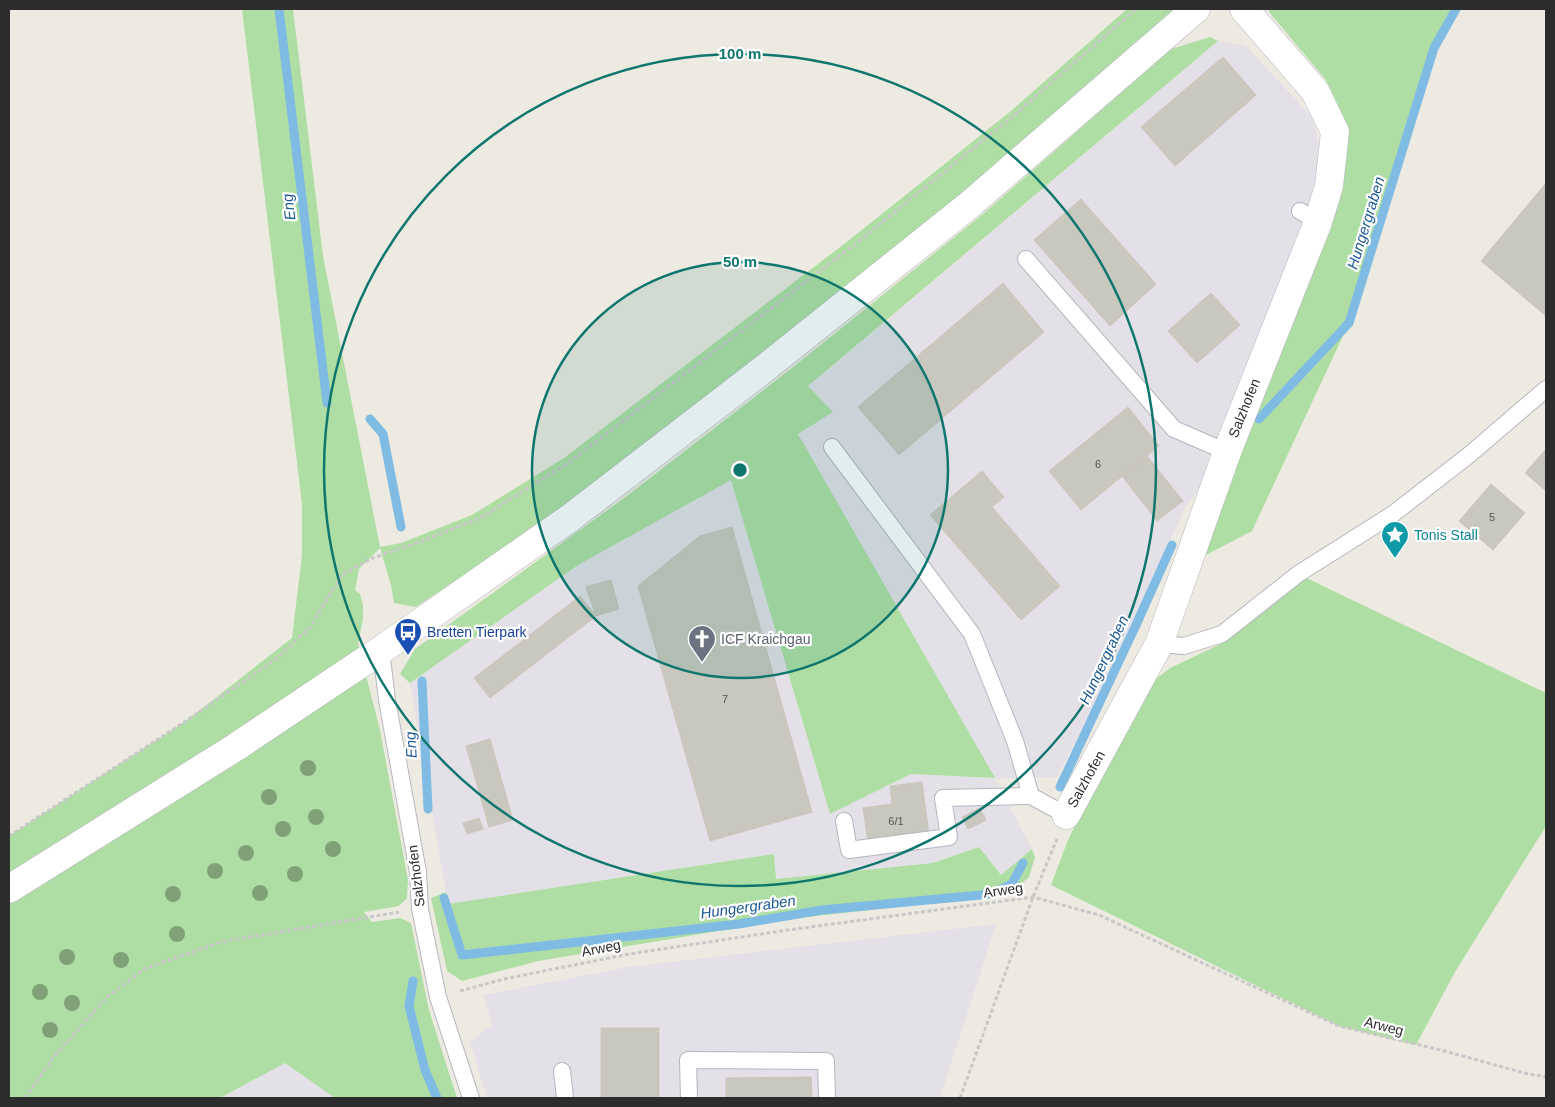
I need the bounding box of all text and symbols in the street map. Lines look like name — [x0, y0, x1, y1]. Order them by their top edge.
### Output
text: 100 m — [719, 45, 761, 62]
water label: Hungergraben — [1343, 175, 1388, 271]
water label: Eng — [278, 192, 299, 221]
text: 50 m — [723, 253, 757, 270]
street label: Salzhofen — [1225, 376, 1263, 440]
house number: 6 — [1095, 458, 1101, 470]
centre of rings — [731, 461, 749, 479]
house number: 5 — [1489, 511, 1495, 523]
place icon: Tonis Stall — [1380, 520, 1410, 559]
place label: Tonis Stall — [1414, 527, 1478, 543]
water label: Hungergraben — [1076, 613, 1132, 707]
bus stop icon: Bretten Tierpark — [393, 617, 423, 656]
place label: Bretten Tierpark — [427, 624, 528, 640]
church icon: ICF Kraichgau — [687, 624, 717, 663]
place label: ICF Kraichgau — [721, 631, 810, 647]
house number: 7 — [722, 693, 728, 705]
water label: Eng — [401, 731, 420, 759]
street label: Salzhofen — [1064, 748, 1108, 810]
house number: 6/1 — [888, 815, 904, 827]
street label: Salzhofen — [404, 844, 428, 908]
street label: Arweg — [982, 879, 1024, 901]
water label: Hungergraben — [699, 891, 797, 922]
street label: Arweg — [580, 936, 622, 960]
street label: Arweg — [1363, 1013, 1405, 1039]

